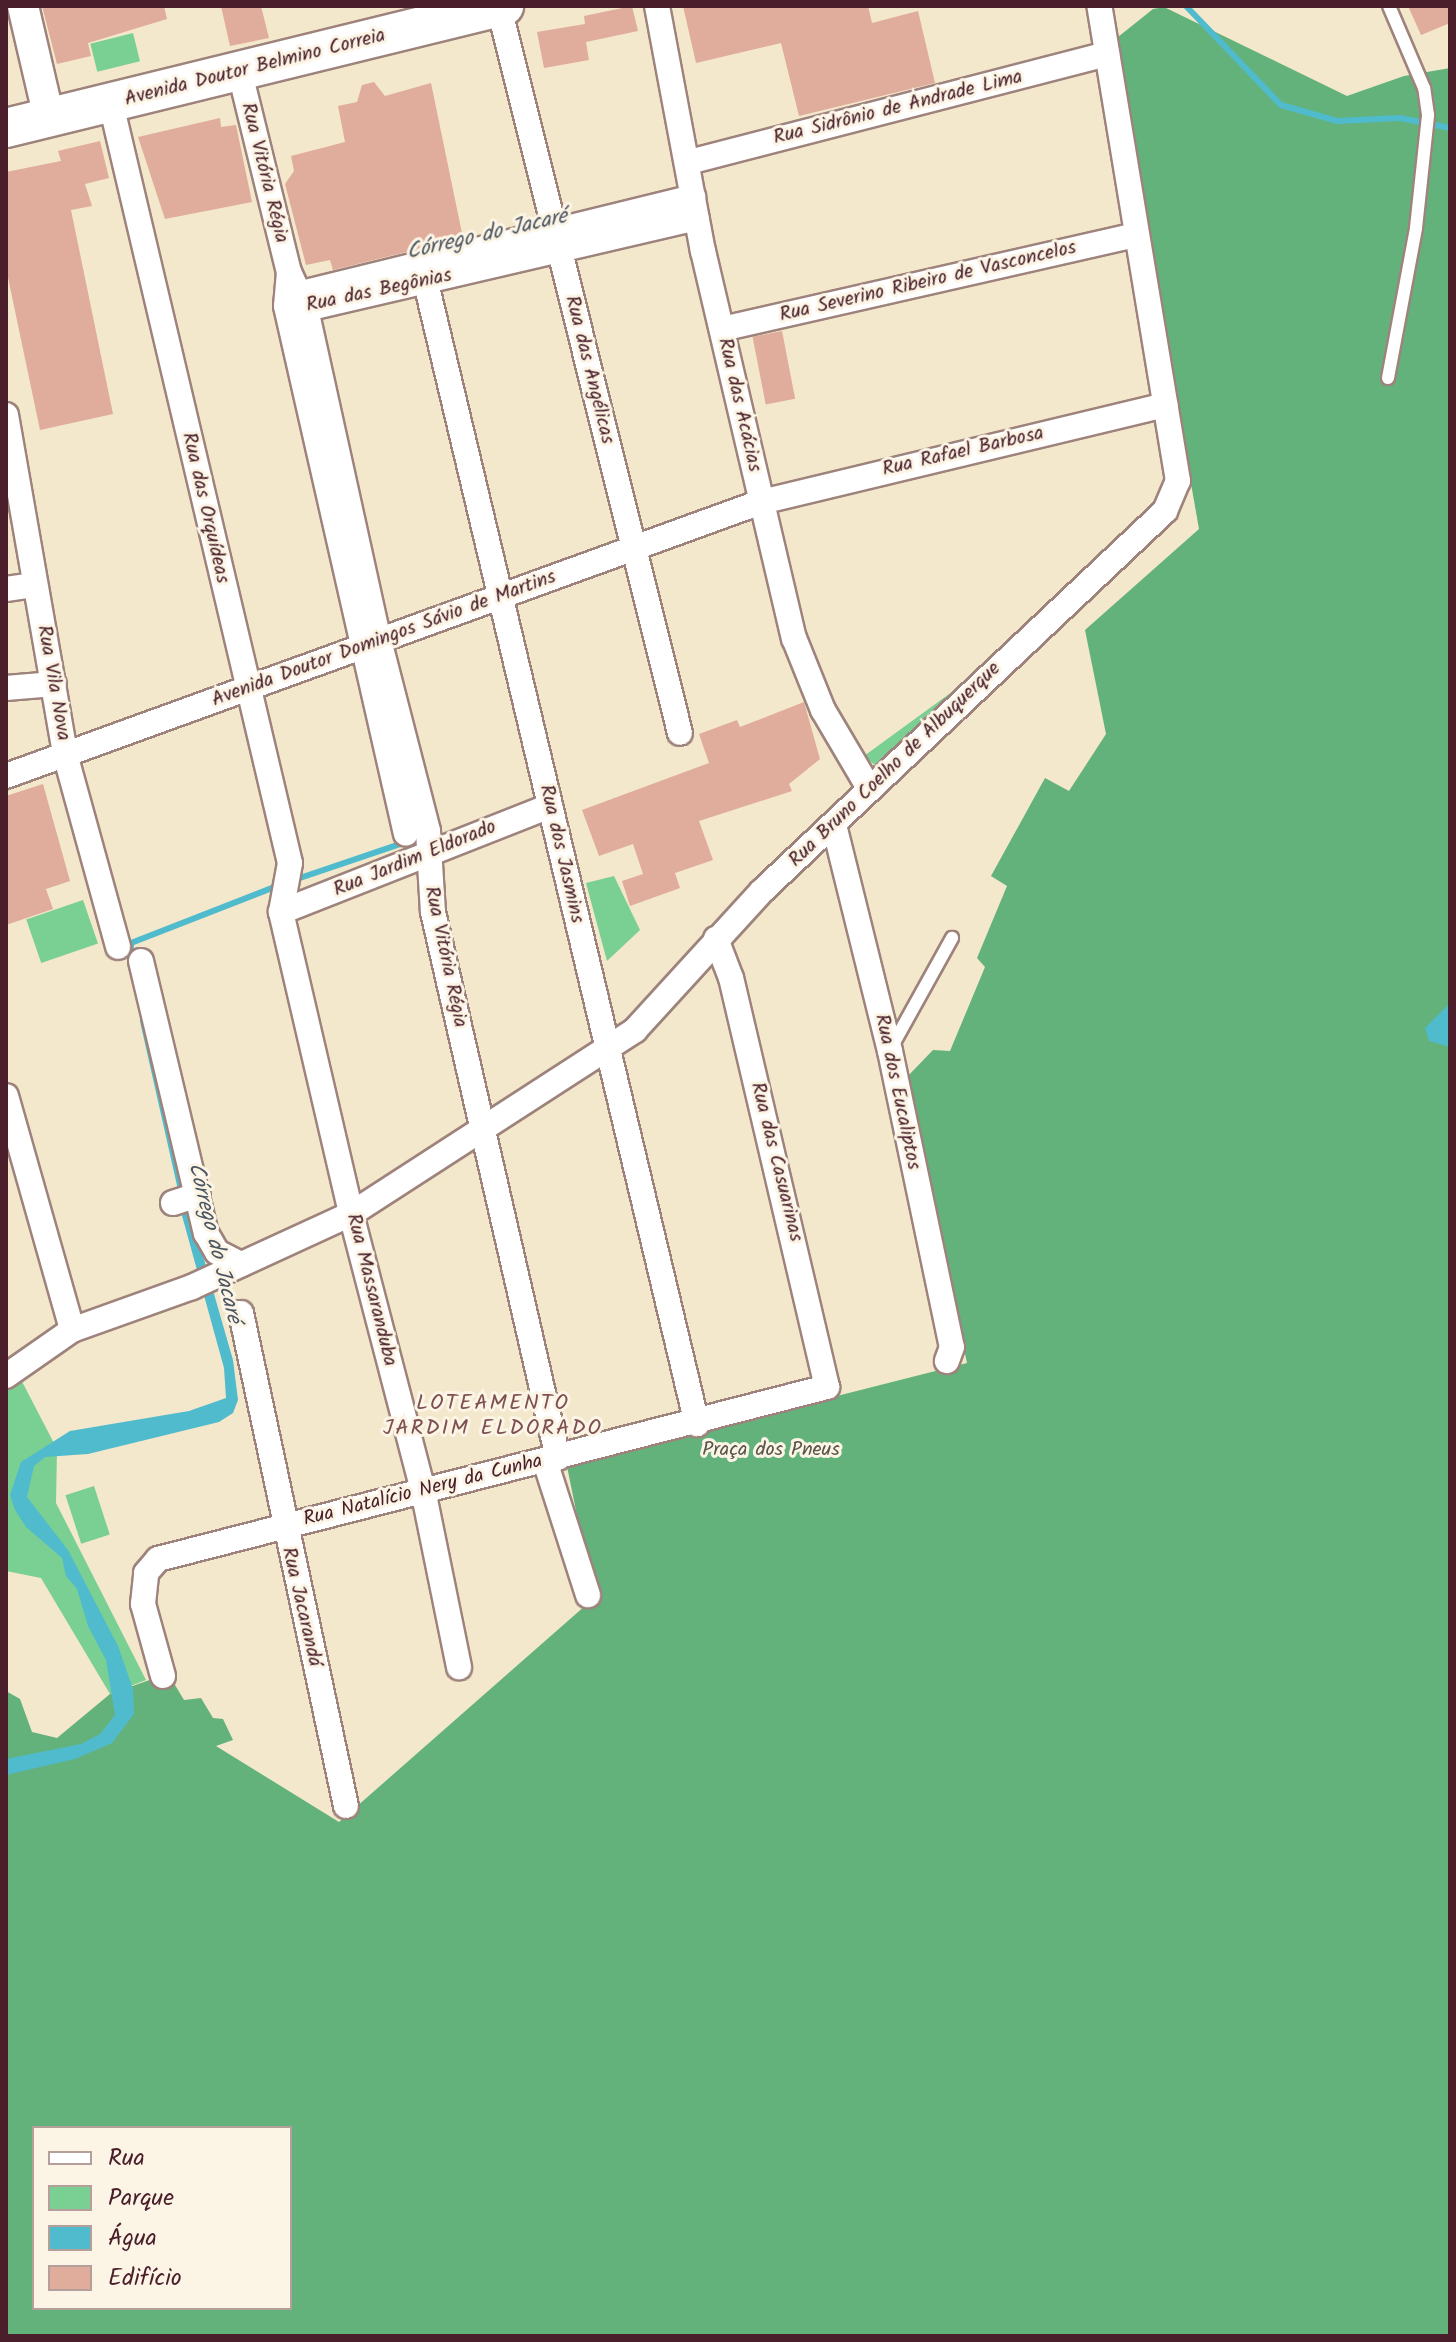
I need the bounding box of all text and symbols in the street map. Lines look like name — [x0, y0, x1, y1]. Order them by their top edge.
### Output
street label: Avenida Doutor Belmino Correia — [122, 24, 388, 112]
street label: Rua Sidrônio de Andrade Lima — [771, 65, 1025, 151]
street label: Rua Vitória Régia — [235, 100, 293, 246]
water label: Córrego do Jacaré — [404, 204, 570, 266]
street label: Rua Severino Ribeiro de Vasconcelos — [777, 236, 1079, 328]
street label: Rua das Begônias — [304, 264, 454, 318]
street label: Rua das Angélicas — [559, 293, 619, 447]
street label: Rua das Acácias — [712, 336, 766, 474]
street label: Rua Rafael Barbosa — [880, 422, 1046, 482]
street label: Rua das Orquídeas — [176, 430, 234, 586]
street label: Avenida Doutor Domingos Sávio de Martins — [209, 565, 559, 713]
street label: Rua Vila Nova — [31, 623, 75, 743]
street label: Rua Bruno Coelho de Albuquerque — [784, 657, 1006, 873]
street label: Rua dos Jasmins — [533, 782, 589, 926]
street label: Rua Jardim Eldorado — [330, 815, 500, 903]
street label: Rua Vitória Régia — [418, 884, 472, 1030]
street label: Rua dos Eucaliptos — [869, 1012, 925, 1172]
street label: Rua das Casuarinas — [745, 1080, 807, 1244]
water label: Córrego do Jacaré — [181, 1160, 247, 1326]
street label: Rua Massaranduba — [340, 1211, 402, 1369]
district label: LOTEAMENTO JARDIM ELDORADO — [383, 1390, 603, 1442]
park label: Praça dos Pneus — [702, 1438, 840, 1462]
street label: Rua Natalício Nery da Cunha — [301, 1450, 545, 1532]
street label: Rua Jacarandá — [276, 1545, 326, 1669]
legend — [32, 2126, 292, 2310]
text: Rua — [108, 2139, 145, 2178]
text: Parque — [108, 2179, 174, 2218]
text: Água — [108, 2219, 157, 2258]
text: Edifício — [108, 2259, 182, 2298]

